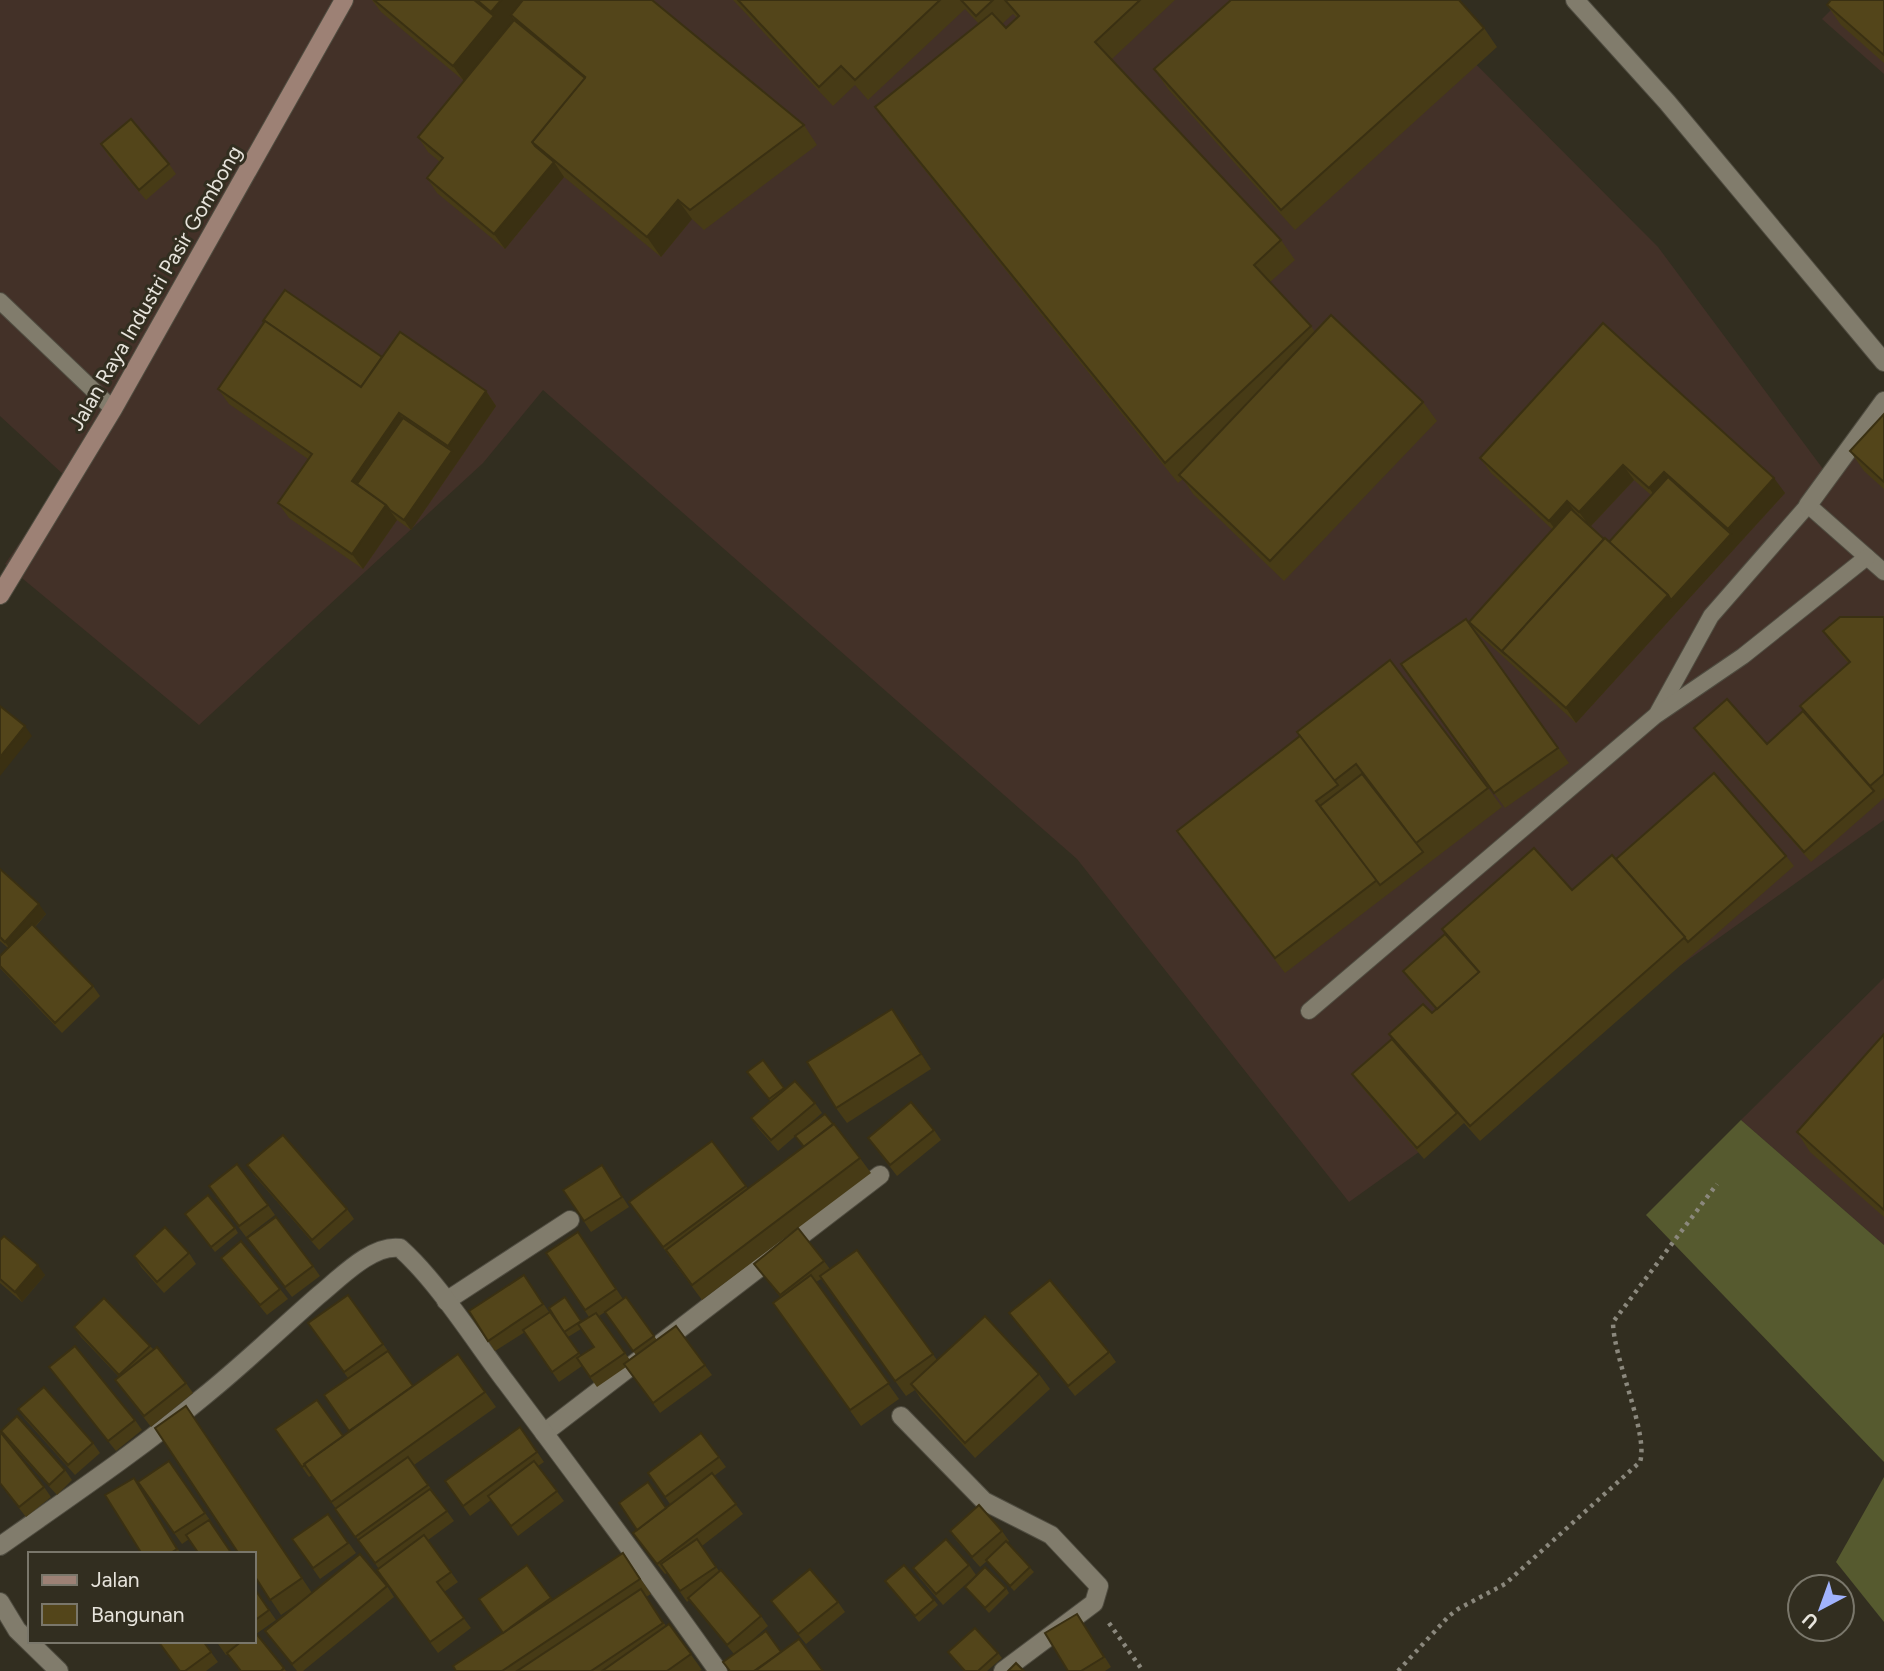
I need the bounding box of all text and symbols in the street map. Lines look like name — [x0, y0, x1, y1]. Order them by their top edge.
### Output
street label: Jalan Raya Industri Pasir Gombong — [63, 141, 247, 435]
legend — [28, 1552, 256, 1643]
text: Jalan — [91, 1567, 140, 1592]
north arrow — [1786, 1573, 1856, 1643]
text: Bangunan — [91, 1602, 184, 1627]
text: U — [1798, 1607, 1823, 1634]

